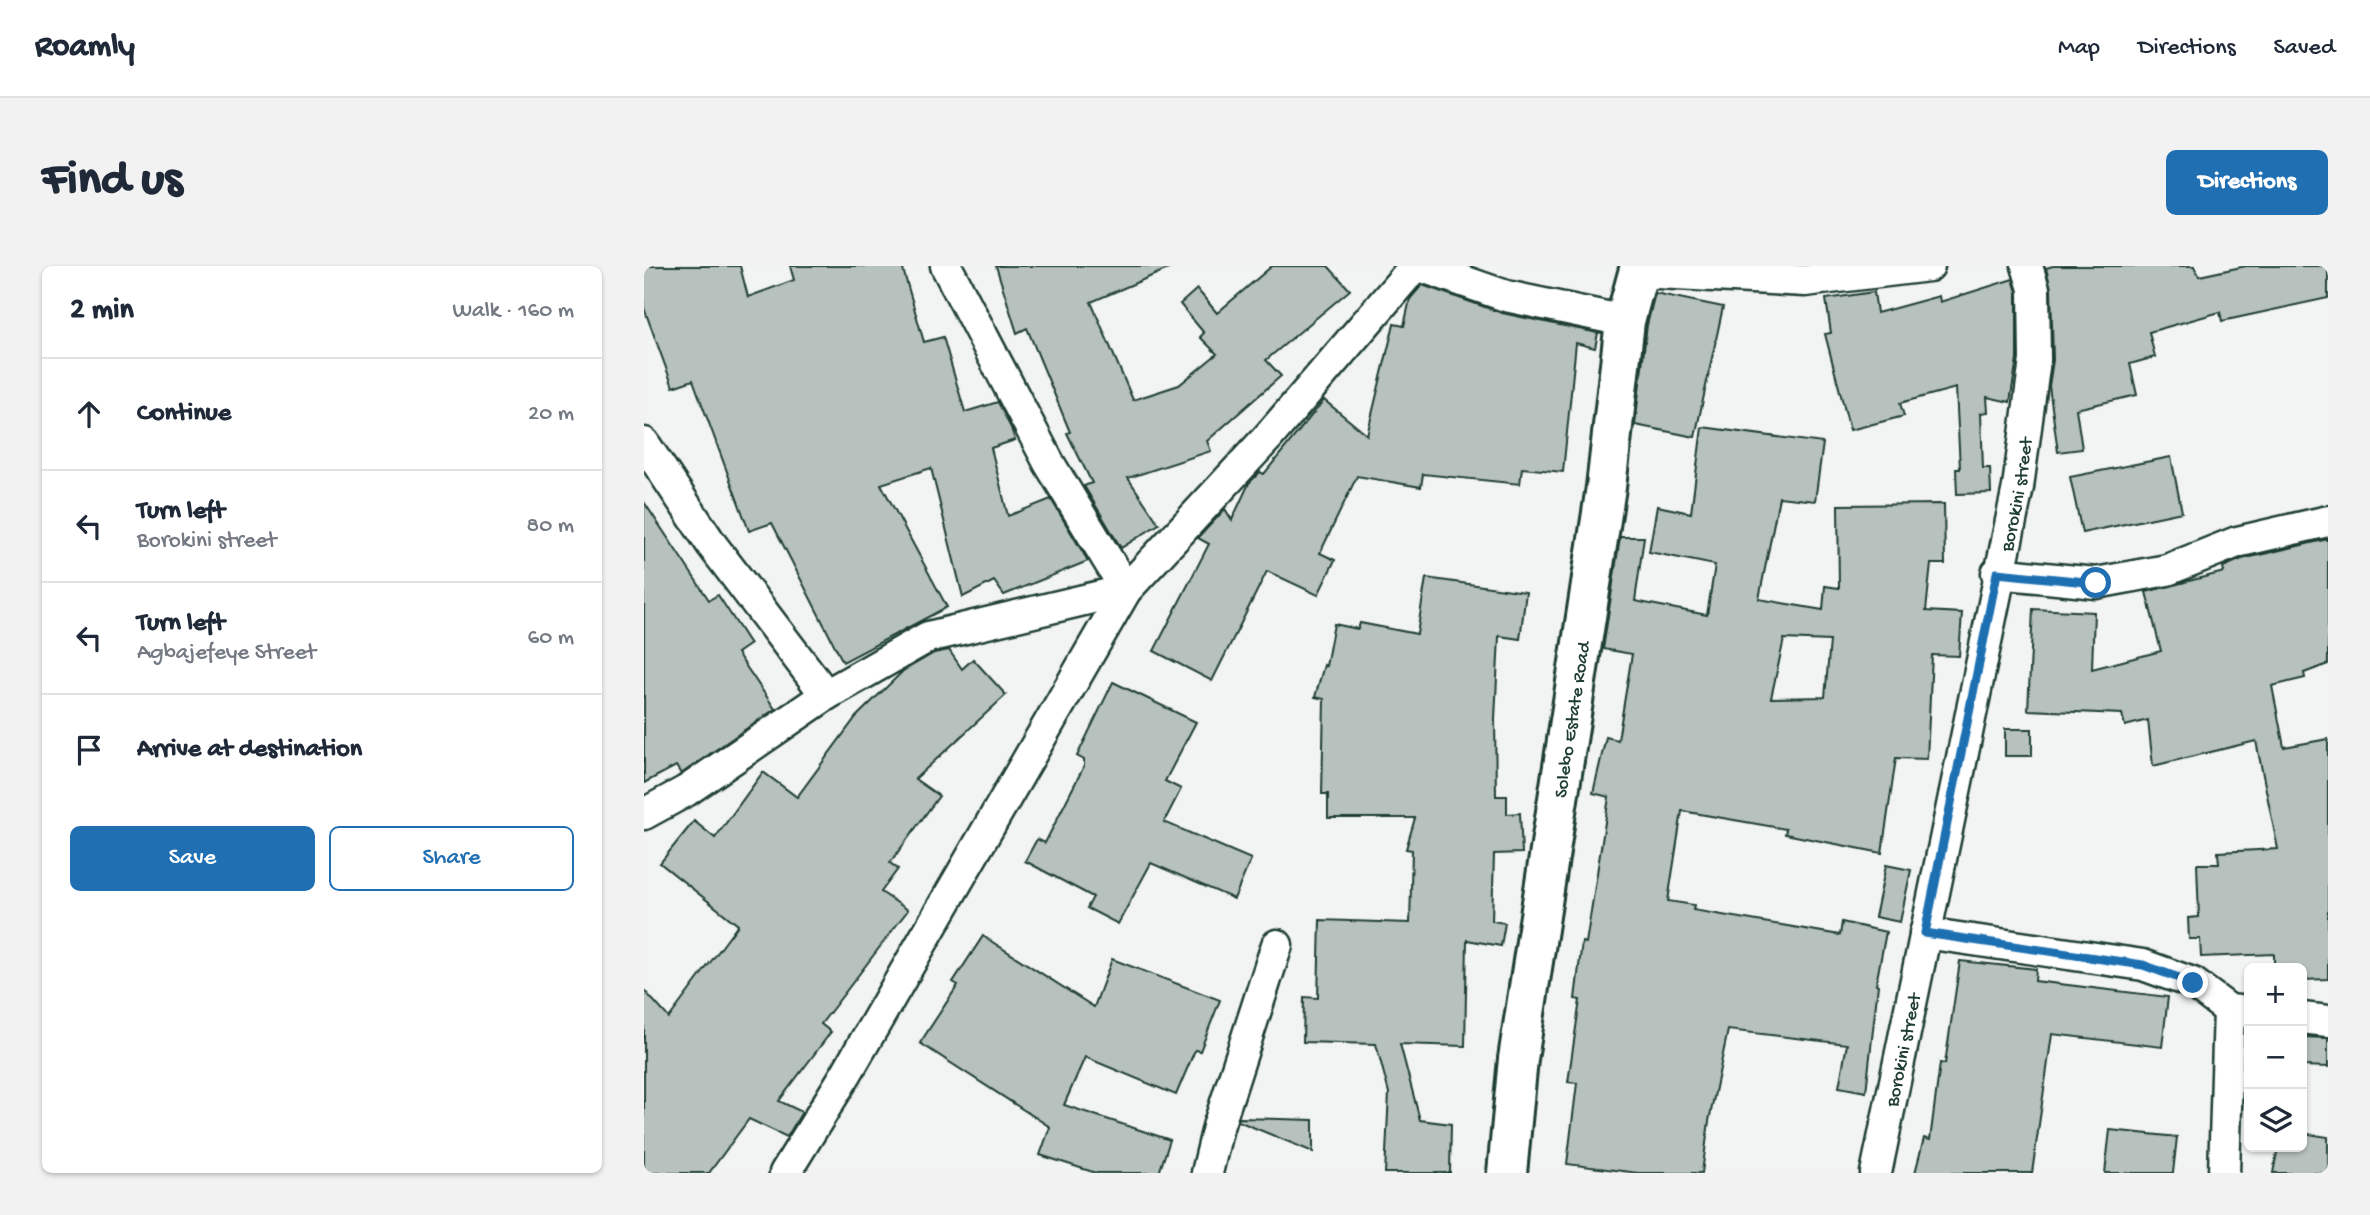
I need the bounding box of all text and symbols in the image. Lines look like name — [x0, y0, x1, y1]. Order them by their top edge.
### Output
text: Roamly — [35, 29, 135, 67]
text: Map — [2058, 34, 2100, 63]
text: Directions — [2138, 34, 2236, 63]
text: Saved — [2274, 34, 2335, 63]
button: Directions — [2166, 150, 2328, 215]
text: Find us — [42, 153, 182, 211]
text: 2 min — [70, 294, 134, 329]
text: Walk · 160 m — [452, 298, 574, 325]
icon: ahead — [70, 395, 108, 433]
text: Continue — [137, 399, 231, 430]
text: 20 m — [528, 401, 574, 428]
street label: Borokini street — [1997, 434, 2040, 555]
text: Turn left — [137, 497, 225, 528]
icon: left — [70, 507, 108, 545]
text: 80 m — [527, 513, 574, 540]
text: Borokini street — [137, 528, 277, 555]
route start — [2080, 567, 2111, 598]
text: Turn left — [137, 609, 225, 640]
icon: left — [70, 619, 108, 657]
text: 60 m — [528, 625, 574, 652]
street label: Solebo Estate Road — [1550, 638, 1597, 800]
text: Agbajefeye Street — [137, 640, 316, 667]
icon: arrive — [70, 731, 108, 769]
text: Arrive at destination — [137, 735, 362, 766]
button: Save — [70, 826, 315, 891]
button: Share — [329, 826, 574, 891]
map controls — [2244, 963, 2307, 1152]
button: + — [2244, 963, 2307, 1026]
route end — [2177, 967, 2208, 998]
street label: Borokini street — [1882, 989, 1928, 1110]
button: − — [2244, 1026, 2307, 1089]
button: layers — [2244, 1089, 2307, 1152]

